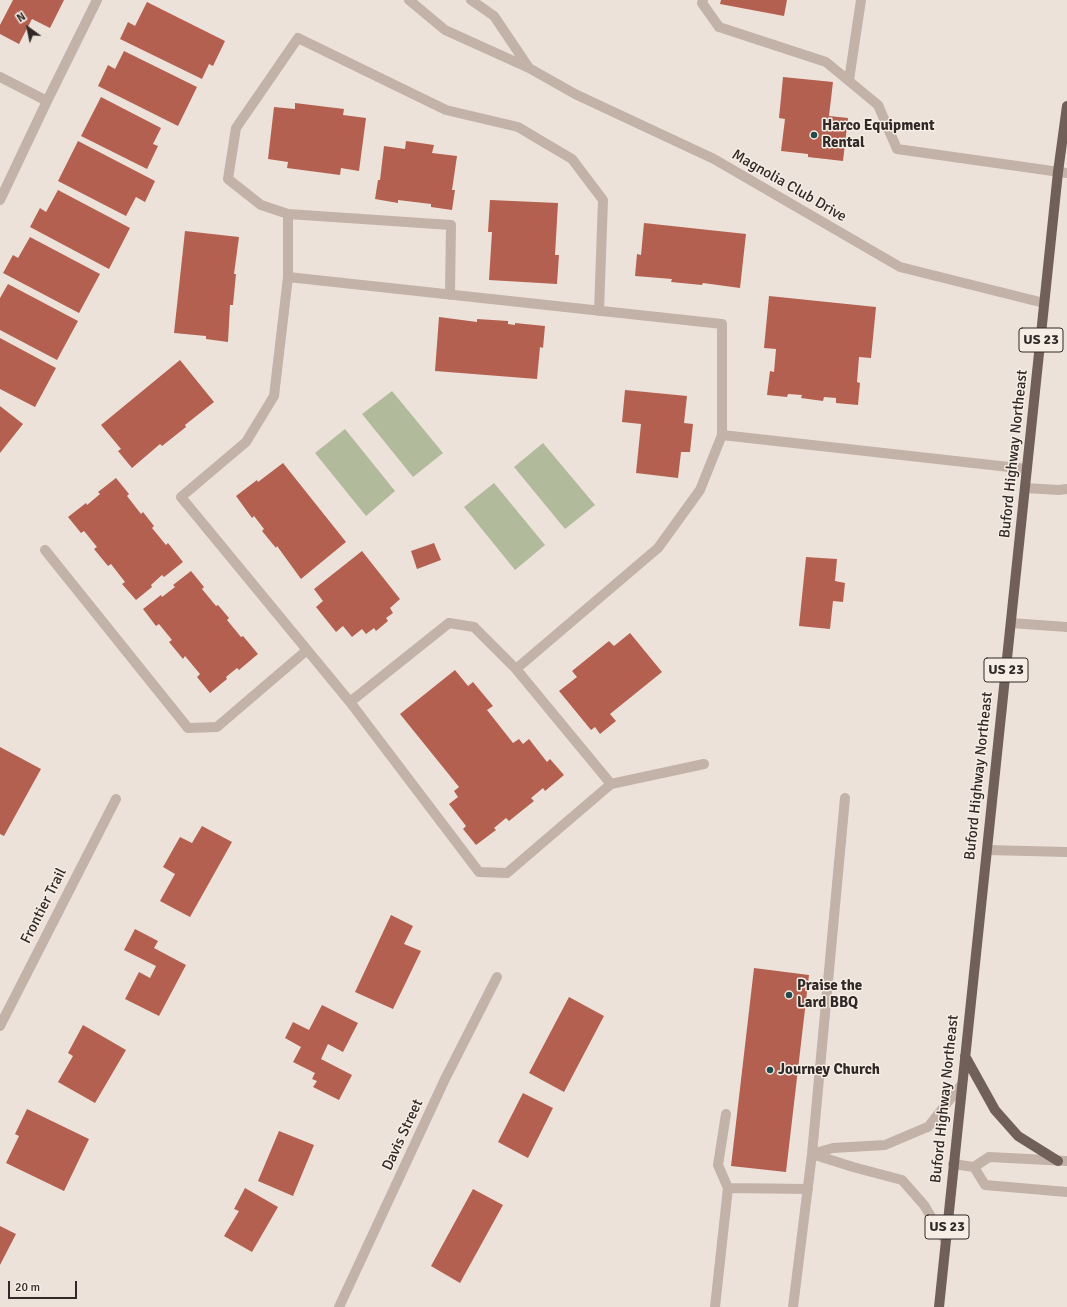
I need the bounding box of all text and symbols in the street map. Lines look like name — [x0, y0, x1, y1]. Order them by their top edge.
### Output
north arrow — [8, 8, 48, 48]
text: N — [14, 10, 28, 25]
place label: Harco Equipment Rental — [822, 117, 935, 152]
marker: Harco Equipment Rental — [809, 130, 819, 140]
street label: Magnolia Club Drive — [729, 146, 849, 226]
road number: US 23 — [1019, 328, 1063, 352]
street label: Buford Highway Northeast — [996, 369, 1032, 539]
road number: US 23 — [984, 658, 1028, 682]
street label: Buford Highway Northeast — [961, 691, 997, 861]
street label: Frontier Trail — [17, 865, 71, 947]
place label: Praise the Lard BBQ — [797, 977, 862, 1012]
marker: Praise the Lard BBQ — [784, 990, 794, 1000]
street label: Buford Highway Northeast — [927, 1014, 963, 1184]
place label: Journey Church — [778, 1061, 880, 1079]
marker: Journey Church — [765, 1065, 775, 1075]
street label: Davis Street — [379, 1096, 427, 1174]
road number: US 23 — [925, 1215, 969, 1239]
scale bar — [10, 1273, 79, 1299]
text: 20 m — [15, 1280, 40, 1295]

